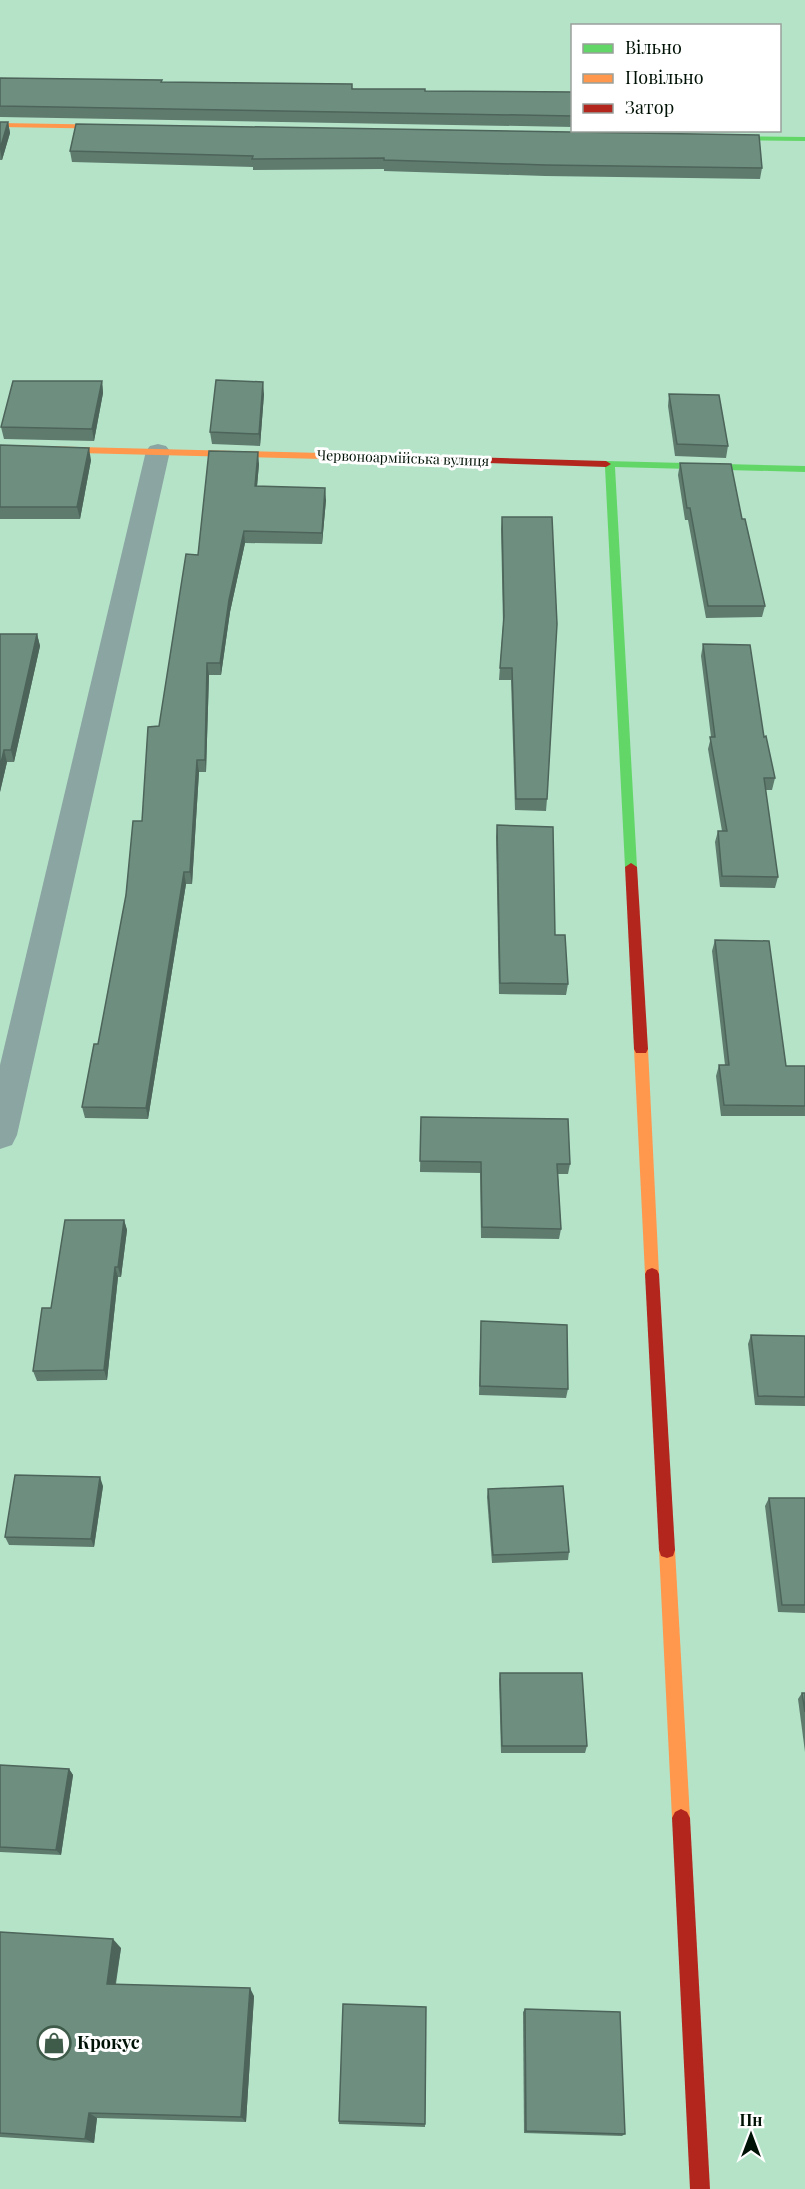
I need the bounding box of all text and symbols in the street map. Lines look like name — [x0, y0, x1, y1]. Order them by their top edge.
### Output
legend — [571, 24, 781, 132]
text: Вільно — [625, 35, 682, 59]
text: Повільно — [625, 65, 704, 89]
text: Затор — [625, 95, 674, 119]
street label: Червоноармійська вулиця — [317, 445, 490, 470]
shop icon: Крокус — [36, 2025, 72, 2061]
place label: Крокус — [77, 2030, 140, 2054]
north arrow — [721, 2105, 781, 2165]
text: Пн — [740, 2109, 763, 2130]

